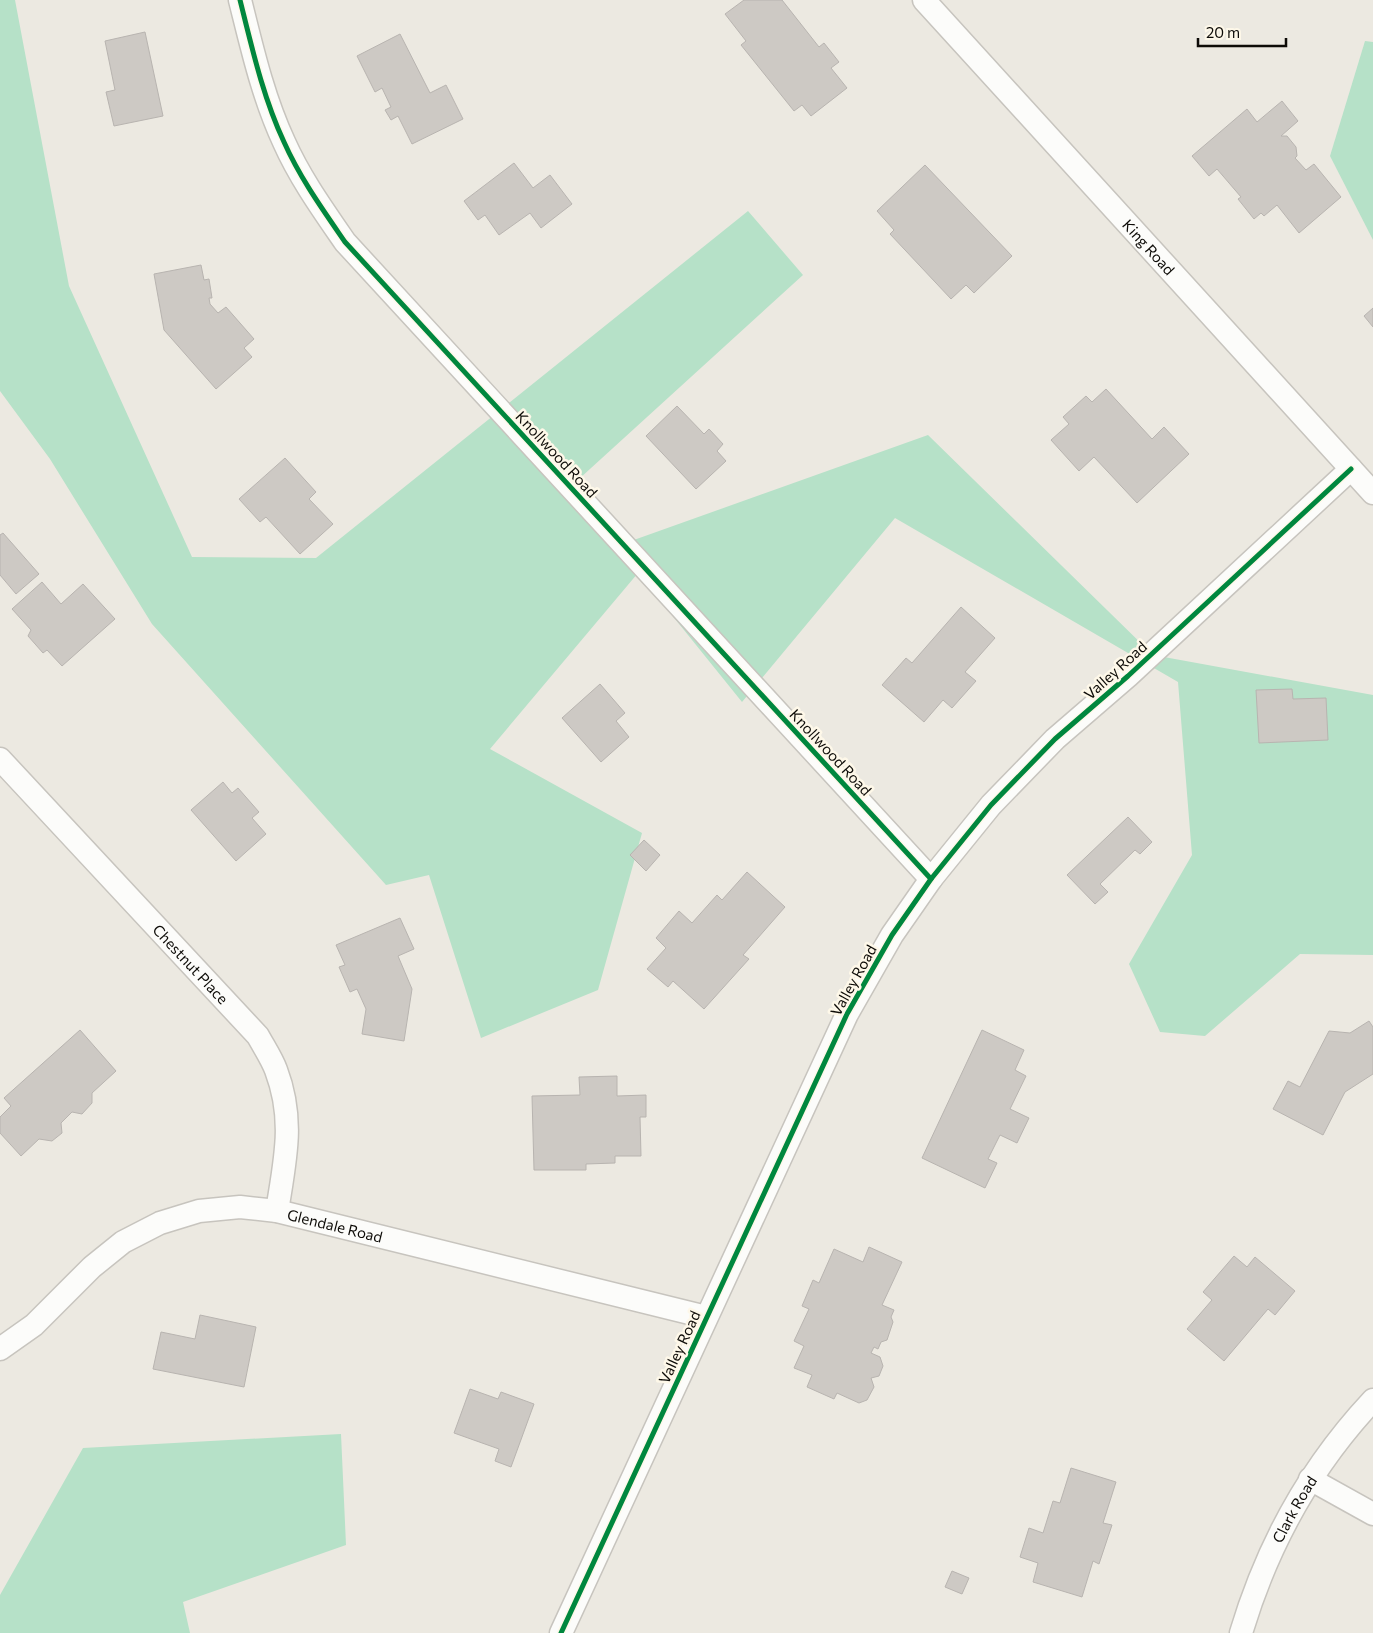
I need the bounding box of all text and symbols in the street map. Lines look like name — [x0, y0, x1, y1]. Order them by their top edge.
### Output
scale bar — [1198, 15, 1286, 47]
text: 20 m — [1206, 23, 1240, 41]
street label: King Road — [1119, 216, 1179, 278]
street label: Knollwood Road — [512, 407, 602, 501]
street label: Valley Road — [1080, 637, 1150, 703]
street label: Knollwood Road — [786, 705, 876, 799]
street label: Chestnut Place — [149, 920, 232, 1007]
street label: Valley Road — [826, 941, 880, 1019]
street label: Glendale Road — [285, 1205, 384, 1246]
street label: Valley Road — [654, 1308, 704, 1386]
street label: Clark Road — [1268, 1472, 1320, 1546]

